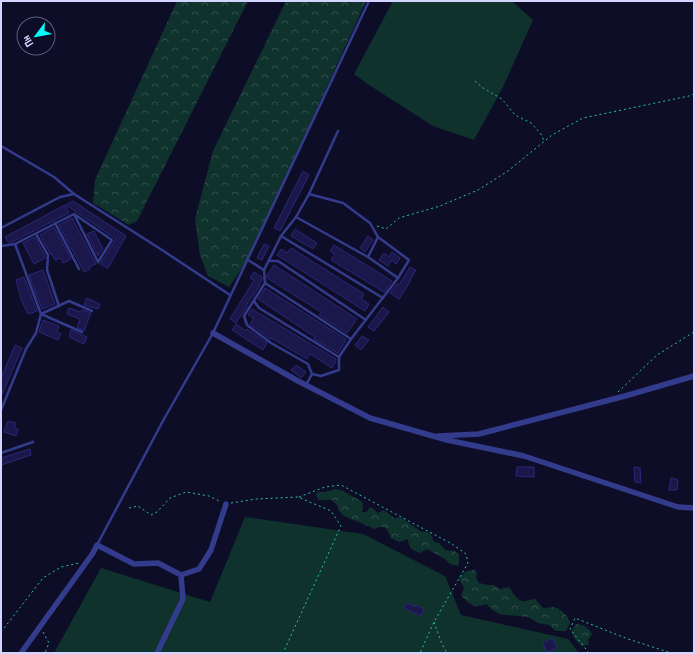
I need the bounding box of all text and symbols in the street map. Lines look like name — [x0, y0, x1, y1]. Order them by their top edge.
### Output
north arrow — [16, 16, 56, 56]
text: Пн — [19, 33, 36, 50]

